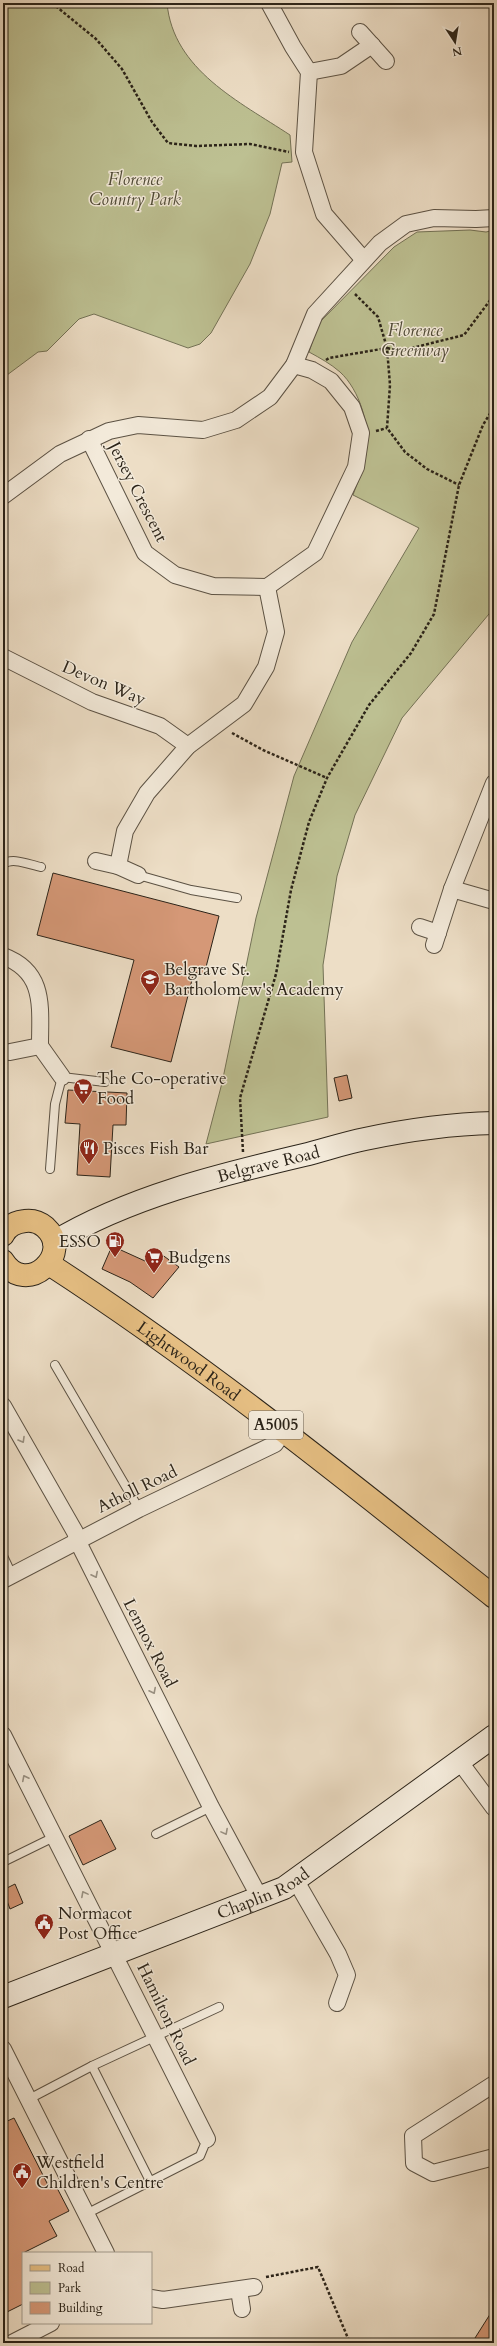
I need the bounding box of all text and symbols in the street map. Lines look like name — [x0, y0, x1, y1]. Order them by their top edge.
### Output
north arrow — [435, 22, 475, 62]
text: N — [450, 43, 463, 60]
park label: Florence Country Park — [89, 168, 182, 211]
park label: Florence Greenway — [381, 319, 450, 362]
street label: Jersey Crescent — [101, 435, 173, 547]
street label: Devon Way — [59, 655, 149, 711]
place label: Belgrave St. Bartholomew's Academy — [164, 958, 344, 1001]
school or university icon: Belgrave St. Bartholomew's Academy — [139, 968, 161, 996]
place label: The Co-operative Food — [97, 1067, 227, 1110]
supermarket icon: The Co-operative Food — [72, 1077, 94, 1105]
restaurant icon: Pisces Fish Bar — [78, 1137, 100, 1165]
place label: Pisces Fish Bar — [103, 1137, 209, 1160]
street label: Belgrave Road — [214, 1140, 322, 1188]
place label: ESSO — [59, 1230, 101, 1253]
fuel station icon: ESSO — [104, 1230, 126, 1258]
supermarket icon: Budgens — [143, 1246, 165, 1274]
place label: Budgens — [168, 1246, 231, 1269]
street label: Lightwood Road — [133, 1315, 245, 1406]
road number: A5005 — [249, 1411, 303, 1439]
one-way arrow — [18, 1436, 25, 1443]
street label: Atholl Road — [93, 1460, 181, 1518]
one-way arrow — [90, 1571, 97, 1578]
street label: Lennox Road — [118, 1595, 182, 1691]
one-way arrow — [148, 1687, 156, 1694]
one-way arrow — [22, 1775, 30, 1783]
one-way arrow — [220, 1828, 227, 1835]
street label: Chaplin Road — [213, 1862, 314, 1924]
one-way arrow — [81, 1891, 89, 1898]
place label: Normacot Post Office — [58, 1902, 138, 1945]
public building icon: Normacot Post Office — [33, 1912, 55, 1940]
street label: Hamilton Road — [131, 1959, 201, 2069]
place label: Westfield Children's Centre — [35, 2151, 164, 2194]
public building icon: Westfield Children's Centre — [11, 2161, 33, 2189]
legend — [22, 2252, 152, 2324]
text: Road — [58, 2260, 85, 2276]
text: Park — [58, 2280, 82, 2296]
text: Building — [58, 2300, 103, 2316]

